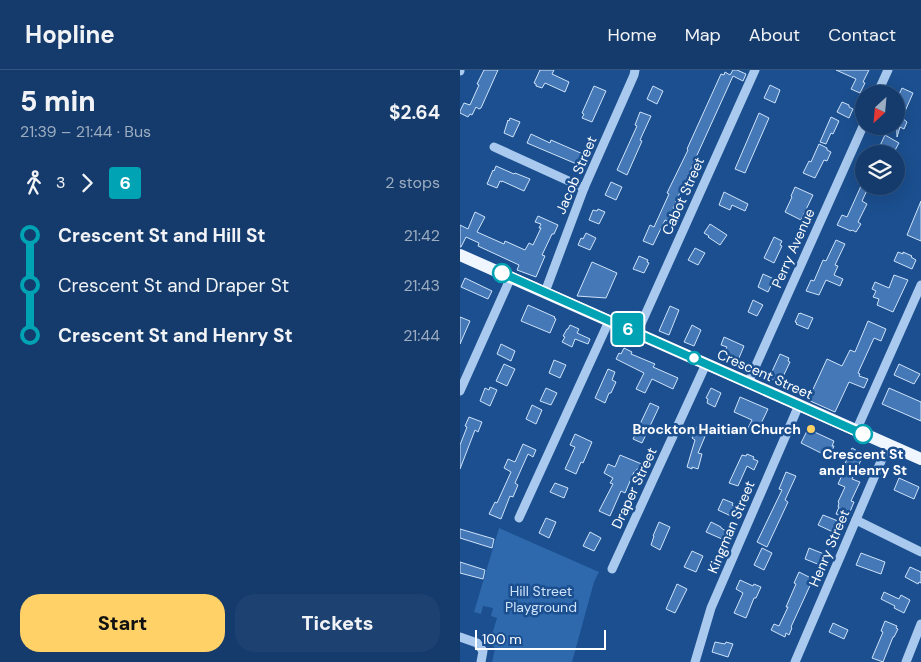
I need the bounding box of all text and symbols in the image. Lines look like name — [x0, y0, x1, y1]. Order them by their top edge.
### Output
text: Hopline — [25, 19, 115, 50]
text: Home — [607, 23, 657, 47]
text: Map — [685, 23, 721, 47]
text: About — [749, 23, 800, 47]
text: Contact — [828, 23, 896, 47]
text: 5 min — [20, 83, 96, 120]
north arrow — [855, 85, 905, 135]
map controls — [855, 85, 905, 195]
text: $2.64 — [389, 100, 440, 125]
text: 21:39 – 21:44 · Bus — [20, 121, 151, 142]
street label: Jacob Street — [551, 133, 601, 217]
button: layers — [855, 145, 905, 195]
street label: Cabot Street — [658, 154, 708, 238]
icon: walk — [20, 169, 48, 197]
icon: forward — [73, 169, 101, 197]
text: 6 — [119, 171, 131, 195]
text: 3 — [56, 172, 65, 193]
text: 2 stops — [385, 172, 440, 193]
street label: Perry Avenue — [767, 205, 819, 291]
text: Crescent St and Hill St — [58, 223, 266, 248]
text: 21:42 — [404, 225, 440, 246]
unlabelled marker — [492, 263, 512, 283]
text: Crescent St and Draper St — [58, 273, 289, 298]
text: 21:43 — [403, 275, 440, 296]
line badge: 6 — [612, 313, 644, 345]
text: 6 — [622, 317, 634, 341]
text: Crescent St and Henry St — [58, 323, 293, 348]
text: 21:44 — [403, 325, 440, 346]
street label: Crescent Street — [714, 345, 816, 403]
unlabelled marker — [687, 351, 701, 365]
place label: Brockton Haitian Church — [633, 420, 801, 438]
marker: Brockton Haitian Church — [805, 423, 817, 435]
marker: Crescent St and Henry St — [853, 424, 873, 444]
street label: Draper Street — [607, 444, 661, 532]
place label: Crescent St and Henry St — [819, 445, 907, 479]
street label: Kingman Street — [703, 478, 759, 576]
street label: Henry Street — [805, 507, 853, 589]
park label: Hill Street Playground — [505, 582, 577, 616]
button: Start — [20, 594, 225, 652]
button: Tickets — [235, 594, 440, 652]
scale bar — [475, 627, 606, 650]
text: 100 m — [482, 630, 522, 648]

